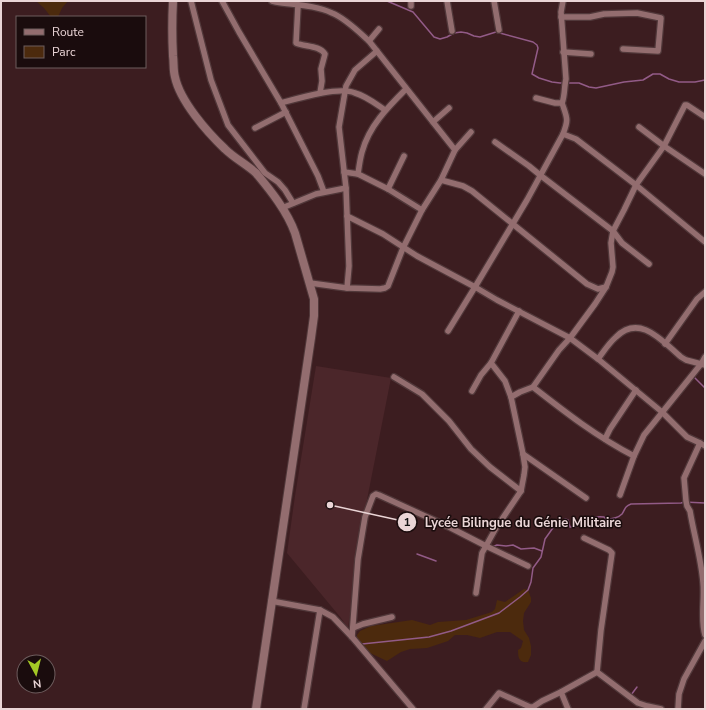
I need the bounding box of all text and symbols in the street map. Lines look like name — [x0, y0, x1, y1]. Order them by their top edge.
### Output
legend — [16, 16, 146, 68]
text: Route — [52, 24, 84, 40]
text: Parc — [52, 44, 76, 60]
callout: Lycée Bilingue du Génie Militaire — [397, 510, 630, 535]
text: 1 — [403, 514, 411, 530]
text: Lycée Bilingue du Génie Militaire — [425, 514, 621, 532]
north arrow — [16, 654, 56, 694]
text: N — [32, 675, 42, 691]

